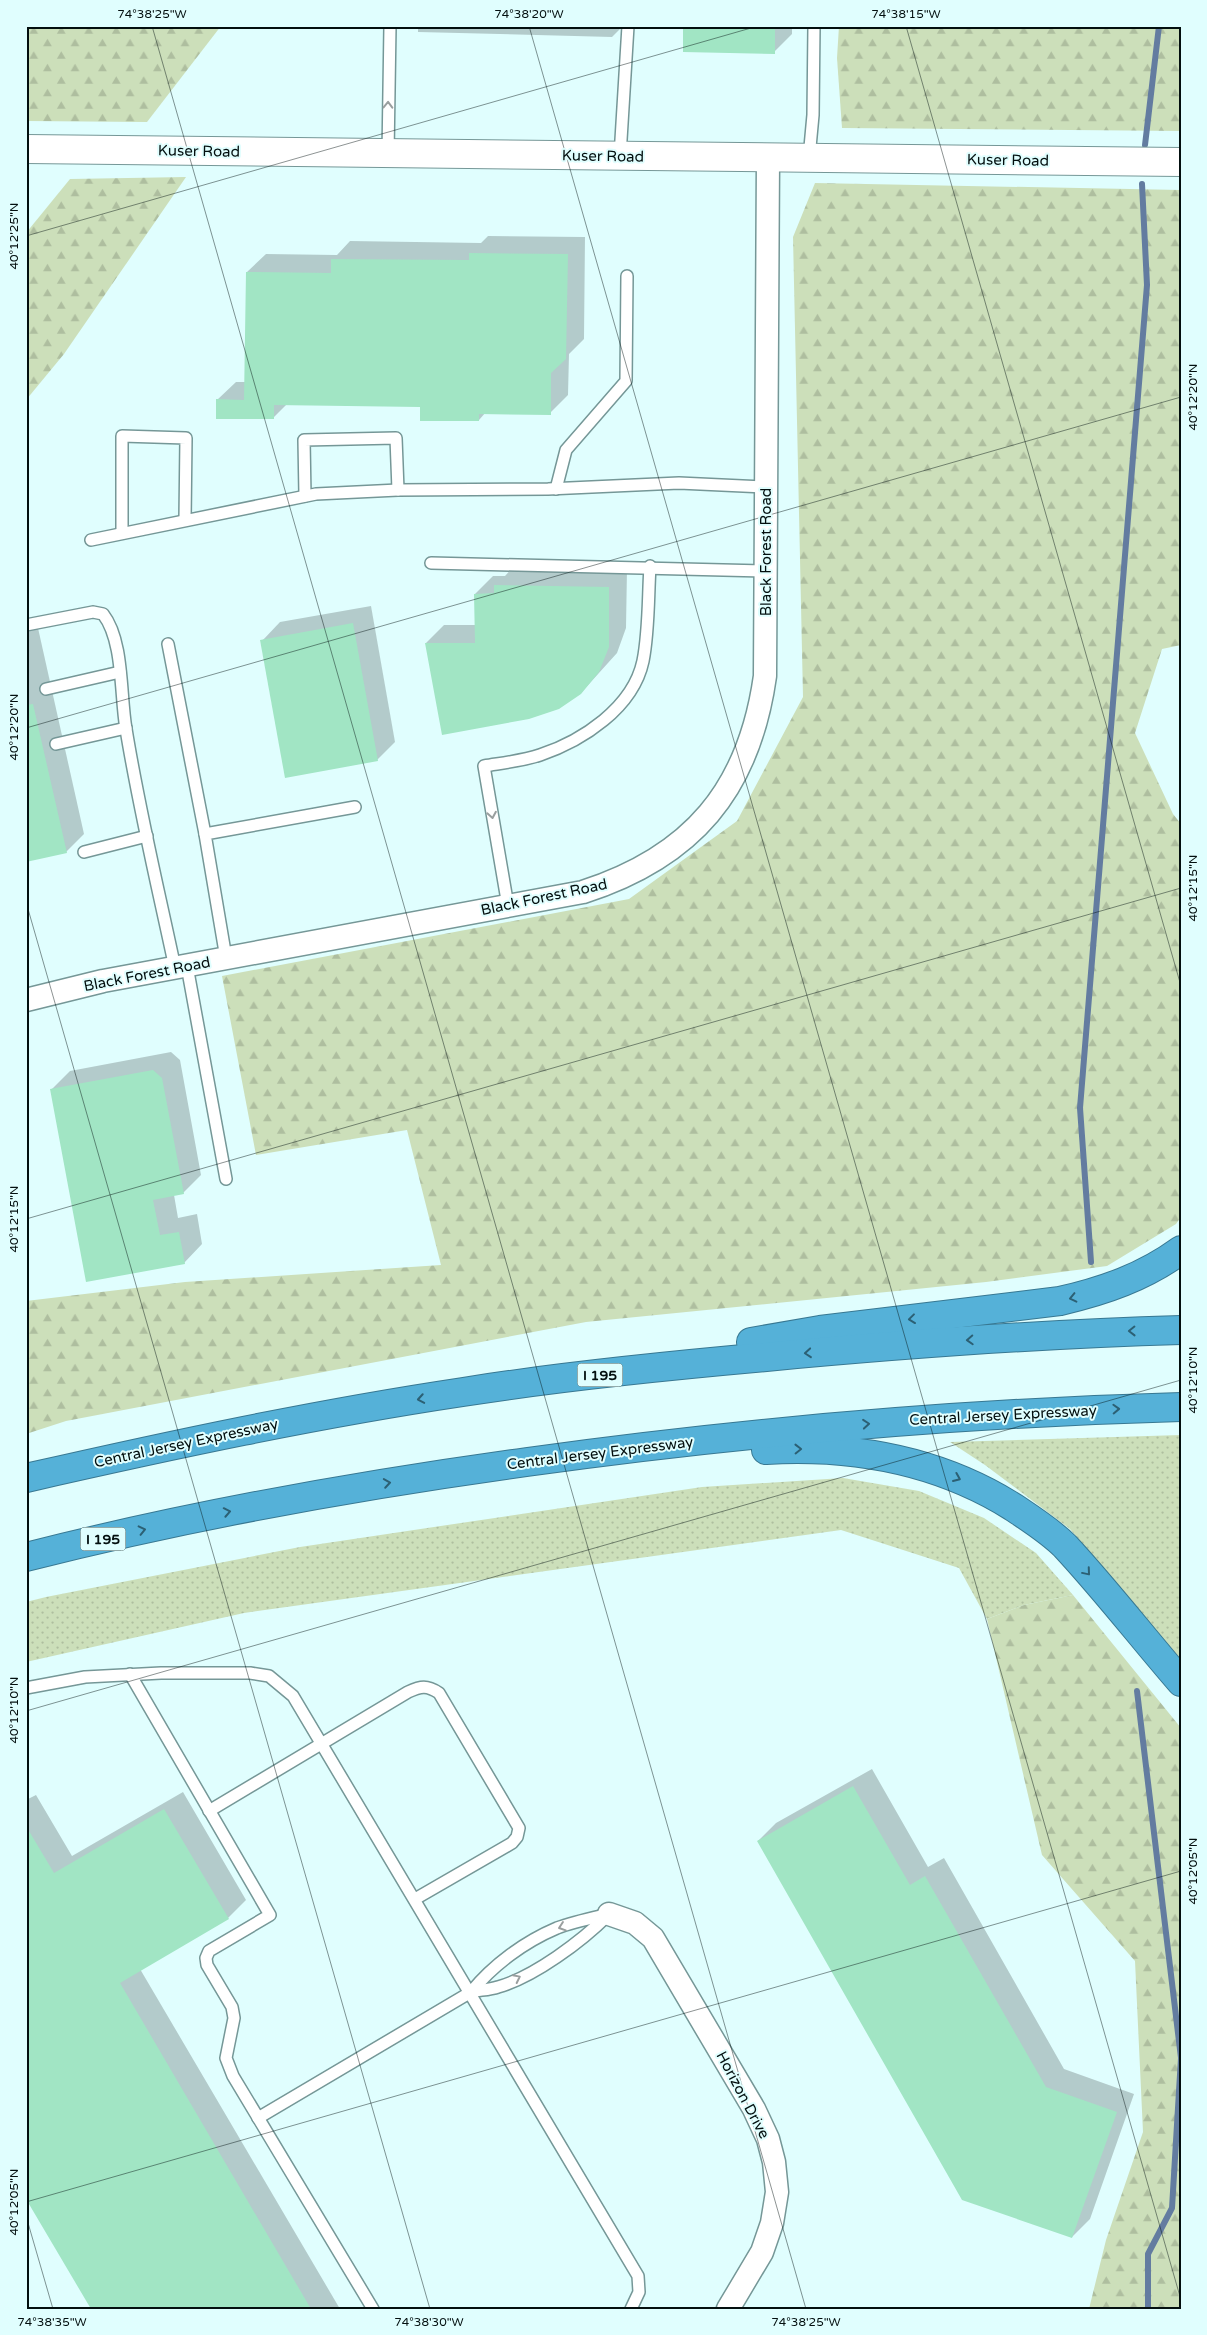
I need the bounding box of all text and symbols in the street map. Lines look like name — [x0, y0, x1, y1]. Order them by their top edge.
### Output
text: 74°38'25"W — [117, 7, 187, 21]
text: 74°38'20"W — [494, 7, 564, 21]
text: 74°38'15"W — [871, 7, 941, 21]
one-way arrow — [383, 101, 393, 108]
street label: Kuser Road — [158, 141, 240, 161]
street label: Kuser Road — [562, 146, 644, 166]
street label: Kuser Road — [967, 150, 1049, 170]
text: 40°12'25"N — [7, 203, 21, 270]
text: 40°12'20"N — [1186, 364, 1200, 431]
street label: Black Forest Road — [757, 488, 775, 616]
text: 40°12'20"N — [7, 694, 21, 761]
one-way arrow — [487, 810, 497, 819]
text: 40°12'15"N — [1186, 855, 1200, 922]
street label: Black Forest Road — [479, 875, 609, 919]
street label: Black Forest Road — [82, 953, 212, 995]
text: 40°12'15"N — [7, 1186, 21, 1253]
one-way arrow — [1069, 1292, 1078, 1303]
one-way arrow — [908, 1313, 916, 1324]
one-way arrow — [1128, 1326, 1136, 1337]
one-way arrow — [965, 1335, 973, 1346]
one-way arrow — [803, 1347, 811, 1358]
text: 40°12'10"N — [1186, 1347, 1200, 1414]
road number: I 195 — [578, 1364, 622, 1386]
one-way arrow — [416, 1393, 425, 1403]
street label: Central Jersey Expressway — [909, 1401, 1097, 1429]
one-way arrow — [1112, 1403, 1120, 1414]
street label: Central Jersey Expressway — [92, 1415, 280, 1471]
one-way arrow — [863, 1419, 871, 1430]
street label: Central Jersey Expressway — [506, 1433, 694, 1473]
one-way arrow — [795, 1444, 803, 1454]
one-way arrow — [952, 1472, 961, 1482]
one-way arrow — [383, 1478, 392, 1488]
one-way arrow — [223, 1507, 232, 1518]
one-way arrow — [137, 1525, 146, 1536]
road number: I 195 — [80, 1528, 126, 1550]
one-way arrow — [1081, 1567, 1090, 1576]
text: 40°12'10"N — [7, 1677, 21, 1744]
text: 40°12'05"N — [1186, 1838, 1200, 1905]
one-way arrow — [558, 1921, 567, 1931]
one-way arrow — [512, 1974, 521, 1985]
street label: Horizon Drive — [712, 2048, 774, 2142]
text: 40°12'05"N — [7, 2169, 21, 2236]
text: 74°38'35"W — [17, 2315, 87, 2329]
text: 74°38'30"W — [394, 2315, 464, 2329]
text: 74°38'25"W — [771, 2315, 841, 2329]

